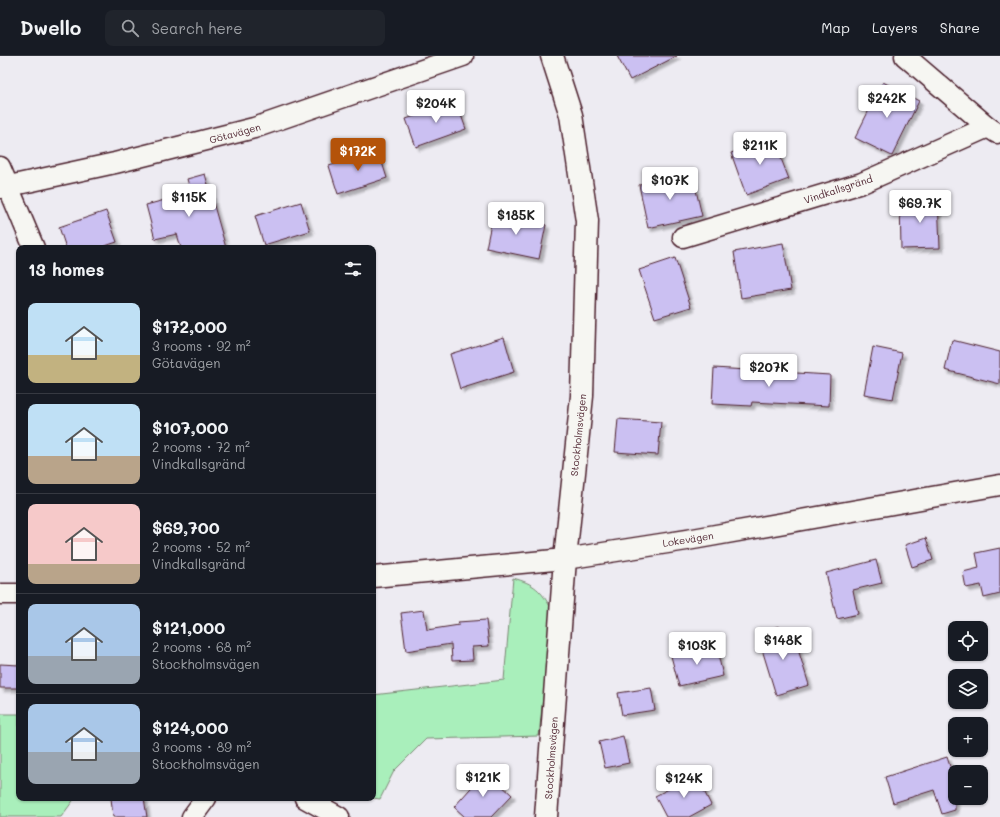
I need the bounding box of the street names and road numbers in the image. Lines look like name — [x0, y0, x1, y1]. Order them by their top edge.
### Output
street label: Götavägen — [208, 119, 262, 147]
street label: Vindkallsgränd — [802, 171, 874, 207]
street label: Stockholmsvägen — [567, 393, 589, 477]
street label: Lokevägen — [662, 528, 714, 550]
street label: Stockholmsvägen — [541, 716, 561, 800]

